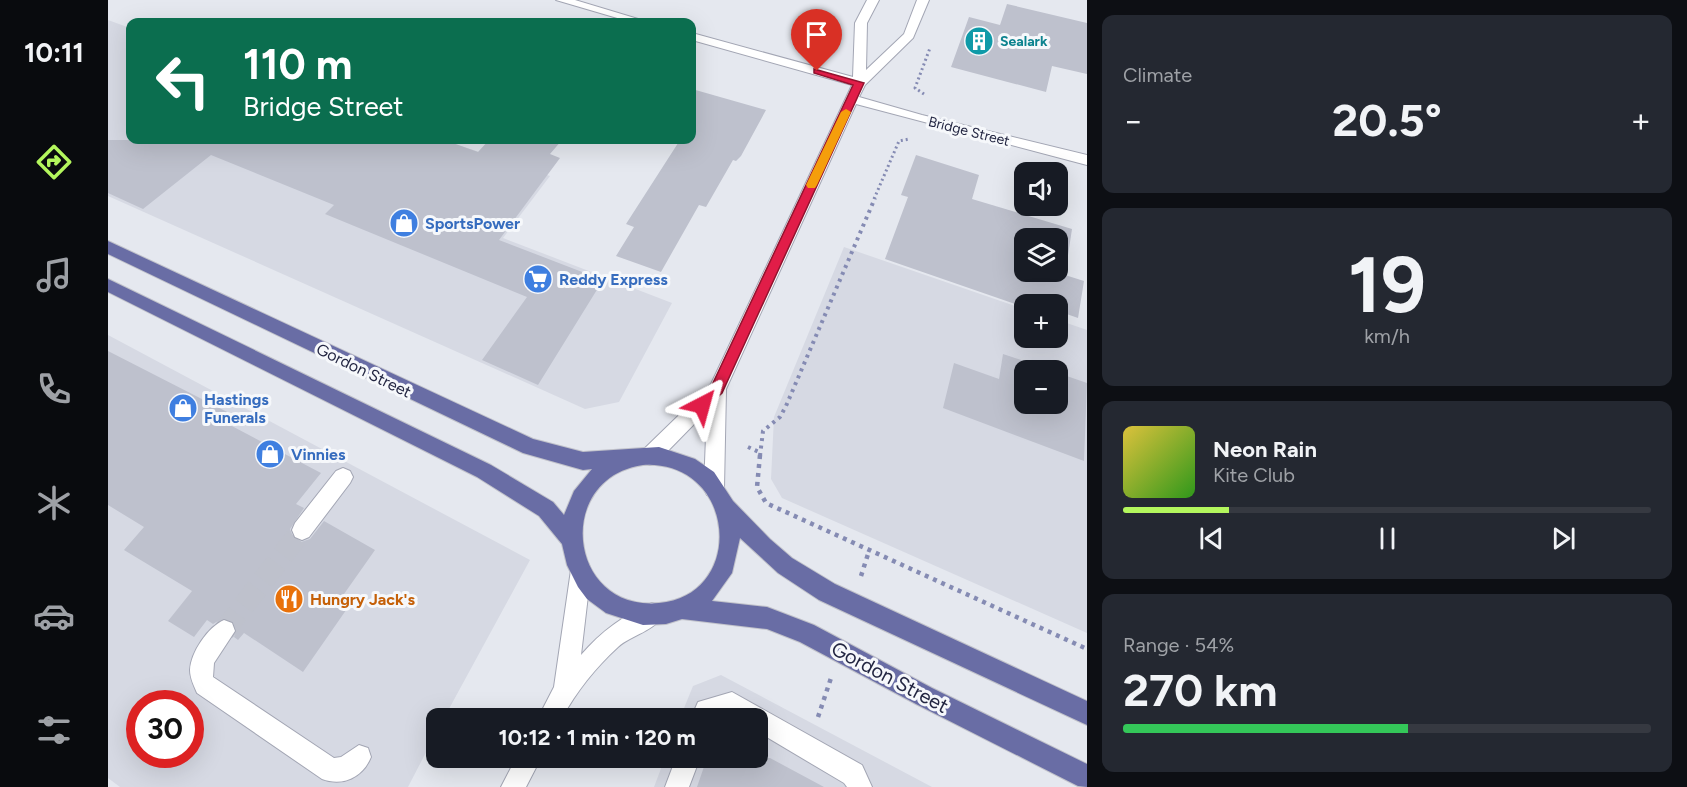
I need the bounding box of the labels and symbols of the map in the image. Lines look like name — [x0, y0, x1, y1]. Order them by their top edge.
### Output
pin — [791, 9, 842, 71]
building icon: Sealark — [963, 25, 995, 57]
place label: Sealark — [1000, 33, 1048, 50]
street label: Bridge Street — [926, 113, 1011, 150]
shop icon: SportsPower — [388, 207, 420, 239]
place label: SportsPower — [425, 214, 520, 233]
supermarket icon: Reddy Express — [522, 263, 554, 295]
place label: Reddy Express — [559, 270, 668, 289]
street label: Gordon Street — [313, 339, 414, 402]
position arrow — [670, 373, 734, 437]
place label: Hastings Funerals — [204, 390, 269, 427]
shop icon: Hastings Funerals — [167, 392, 199, 424]
shop icon: Vinnies — [254, 438, 286, 470]
place label: Vinnies — [291, 445, 346, 464]
restaurant icon: Hungry Jack's — [273, 583, 305, 615]
place label: Hungry Jack's — [310, 590, 416, 609]
street label: Gordon Street — [827, 636, 953, 718]
speed limit sign: 30 — [126, 690, 204, 768]

